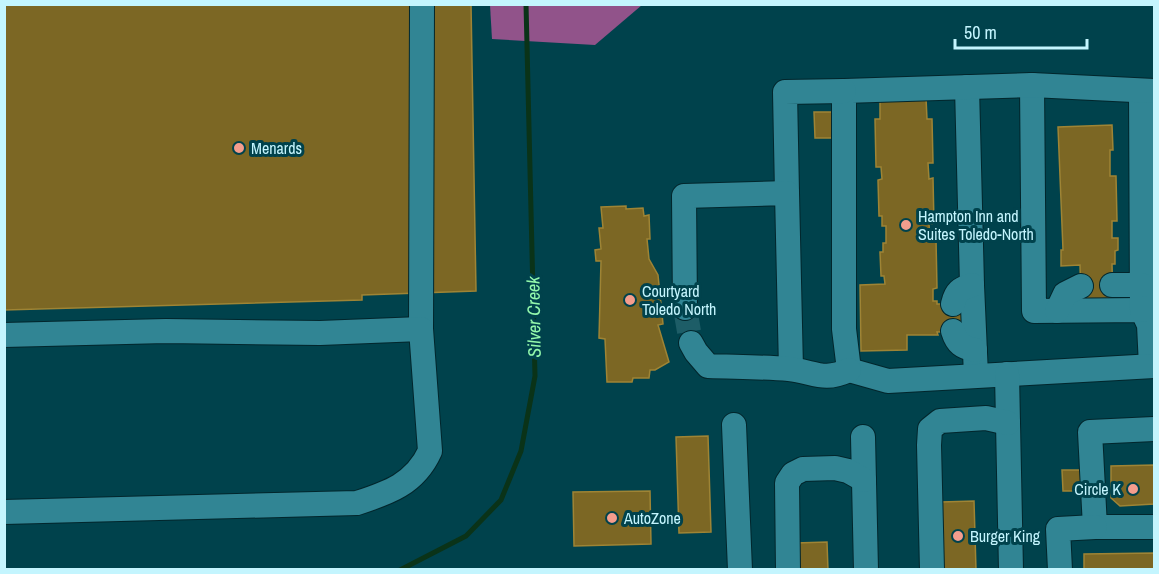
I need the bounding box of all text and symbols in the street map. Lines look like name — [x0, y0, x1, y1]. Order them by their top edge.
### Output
scale bar — [955, 12, 1087, 50]
text: 50 m — [964, 20, 997, 45]
place label: Menards — [251, 137, 302, 159]
marker: Menards — [232, 141, 246, 155]
place label: Hampton Inn and Suites Toledo-North — [918, 205, 1034, 245]
marker: Hampton Inn and Suites Toledo-North — [899, 218, 913, 232]
water label: Silver Creek — [520, 276, 547, 358]
place label: Courtyard Toledo North — [642, 280, 716, 320]
marker: Courtyard Toledo North — [623, 293, 637, 307]
place label: Circle K — [1074, 478, 1121, 500]
marker: Circle K — [1126, 482, 1140, 496]
place label: AutoZone — [623, 507, 681, 529]
marker: AutoZone — [605, 511, 619, 525]
place label: Burger King — [970, 525, 1041, 547]
marker: Burger King — [951, 529, 965, 543]

